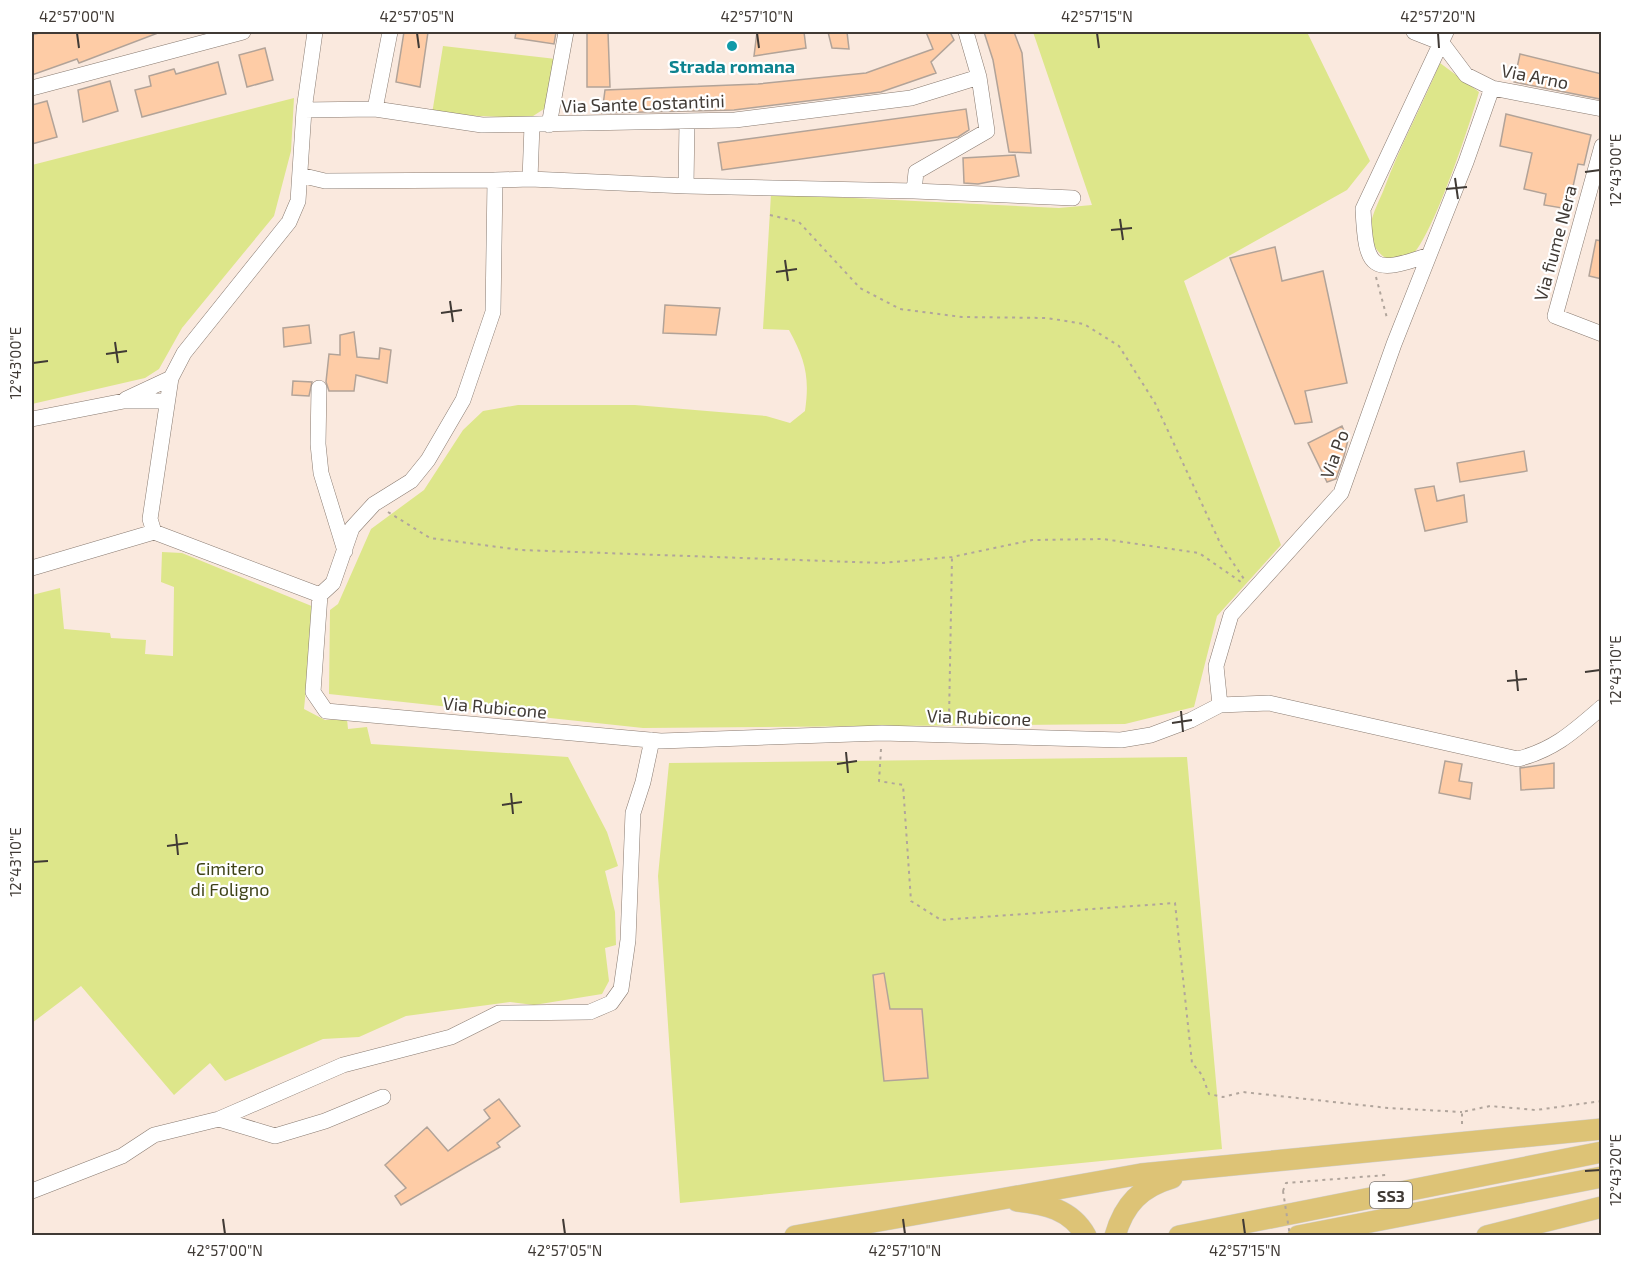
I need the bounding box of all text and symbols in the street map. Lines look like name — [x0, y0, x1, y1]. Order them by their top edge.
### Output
text: 42°57'00"N — [39, 7, 115, 25]
text: 42°57'05"N — [380, 7, 454, 25]
text: 42°57'10"N — [721, 7, 793, 25]
text: 42°57'15"N — [1061, 7, 1133, 25]
text: 42°57'20"N — [1400, 7, 1476, 25]
marker: Strada romana — [725, 39, 739, 53]
place label: Strada romana — [669, 55, 795, 77]
street label: Via Arno — [1500, 59, 1570, 93]
street label: Via Sante Costantini — [561, 89, 725, 117]
text: 12°43'00"E — [1606, 134, 1624, 206]
street label: Via fiume Nera — [1529, 183, 1581, 303]
text: 12°43'00"E — [6, 327, 24, 399]
street label: Via Po — [1315, 427, 1353, 481]
text: 12°43'10"E — [1606, 635, 1624, 705]
street label: Via Rubicone — [442, 691, 548, 723]
street label: Via Rubicone — [926, 704, 1032, 730]
text: 12°43'10"E — [6, 827, 24, 897]
park label: Cimitero di Foligno — [191, 857, 269, 900]
text: 12°43'20"E — [1606, 1134, 1624, 1206]
road number: SS3 — [1370, 1182, 1412, 1208]
text: 42°57'00"N — [187, 1241, 263, 1259]
text: 42°57'05"N — [528, 1241, 602, 1259]
text: 42°57'10"N — [869, 1241, 941, 1259]
text: 42°57'15"N — [1209, 1241, 1281, 1259]

